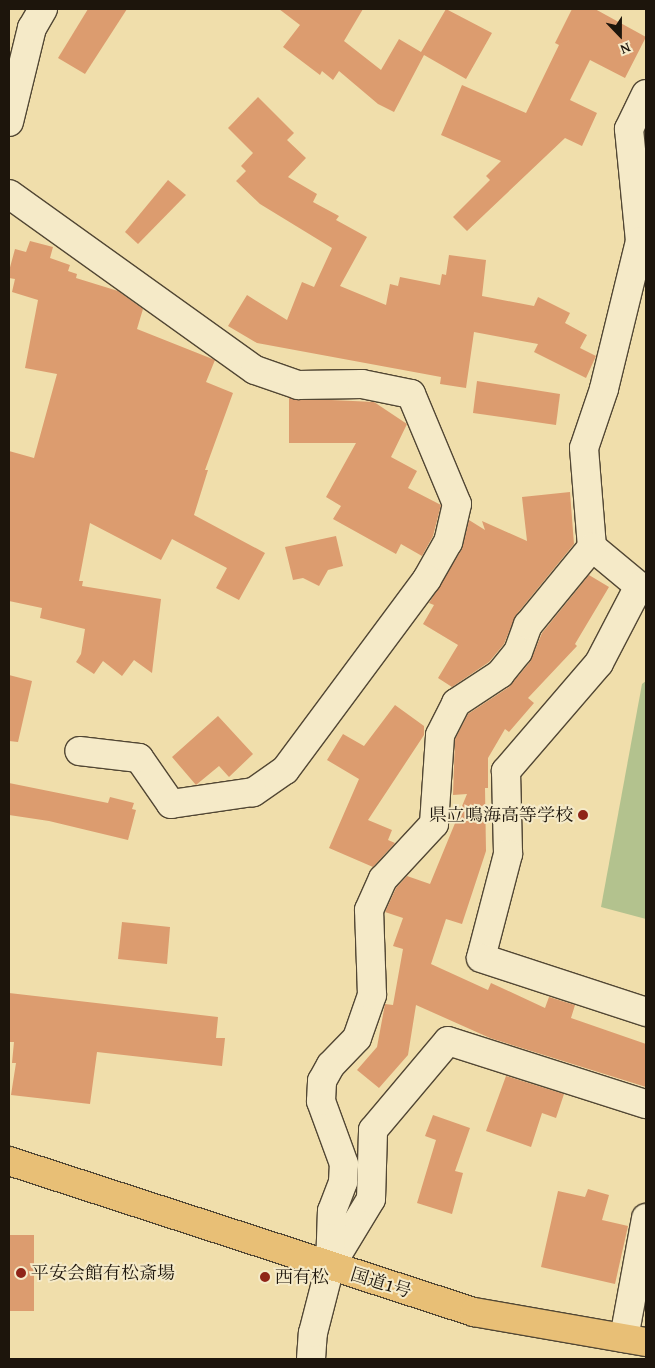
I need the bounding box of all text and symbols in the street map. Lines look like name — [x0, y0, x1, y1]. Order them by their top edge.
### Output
north arrow — [595, 10, 645, 60]
text: N — [618, 38, 634, 60]
place label: 県立鳴海高等学校 — [429, 804, 573, 826]
marker: 県立鳴海高等学校 — [577, 809, 589, 821]
place label: 平安会館有松斎場 — [31, 1262, 175, 1284]
street label: 国道1号 — [348, 1264, 414, 1302]
place label: 西有松 — [275, 1266, 329, 1288]
marker: 平安会館有松斎場 — [15, 1267, 27, 1279]
marker: 西有松 — [259, 1271, 271, 1283]

